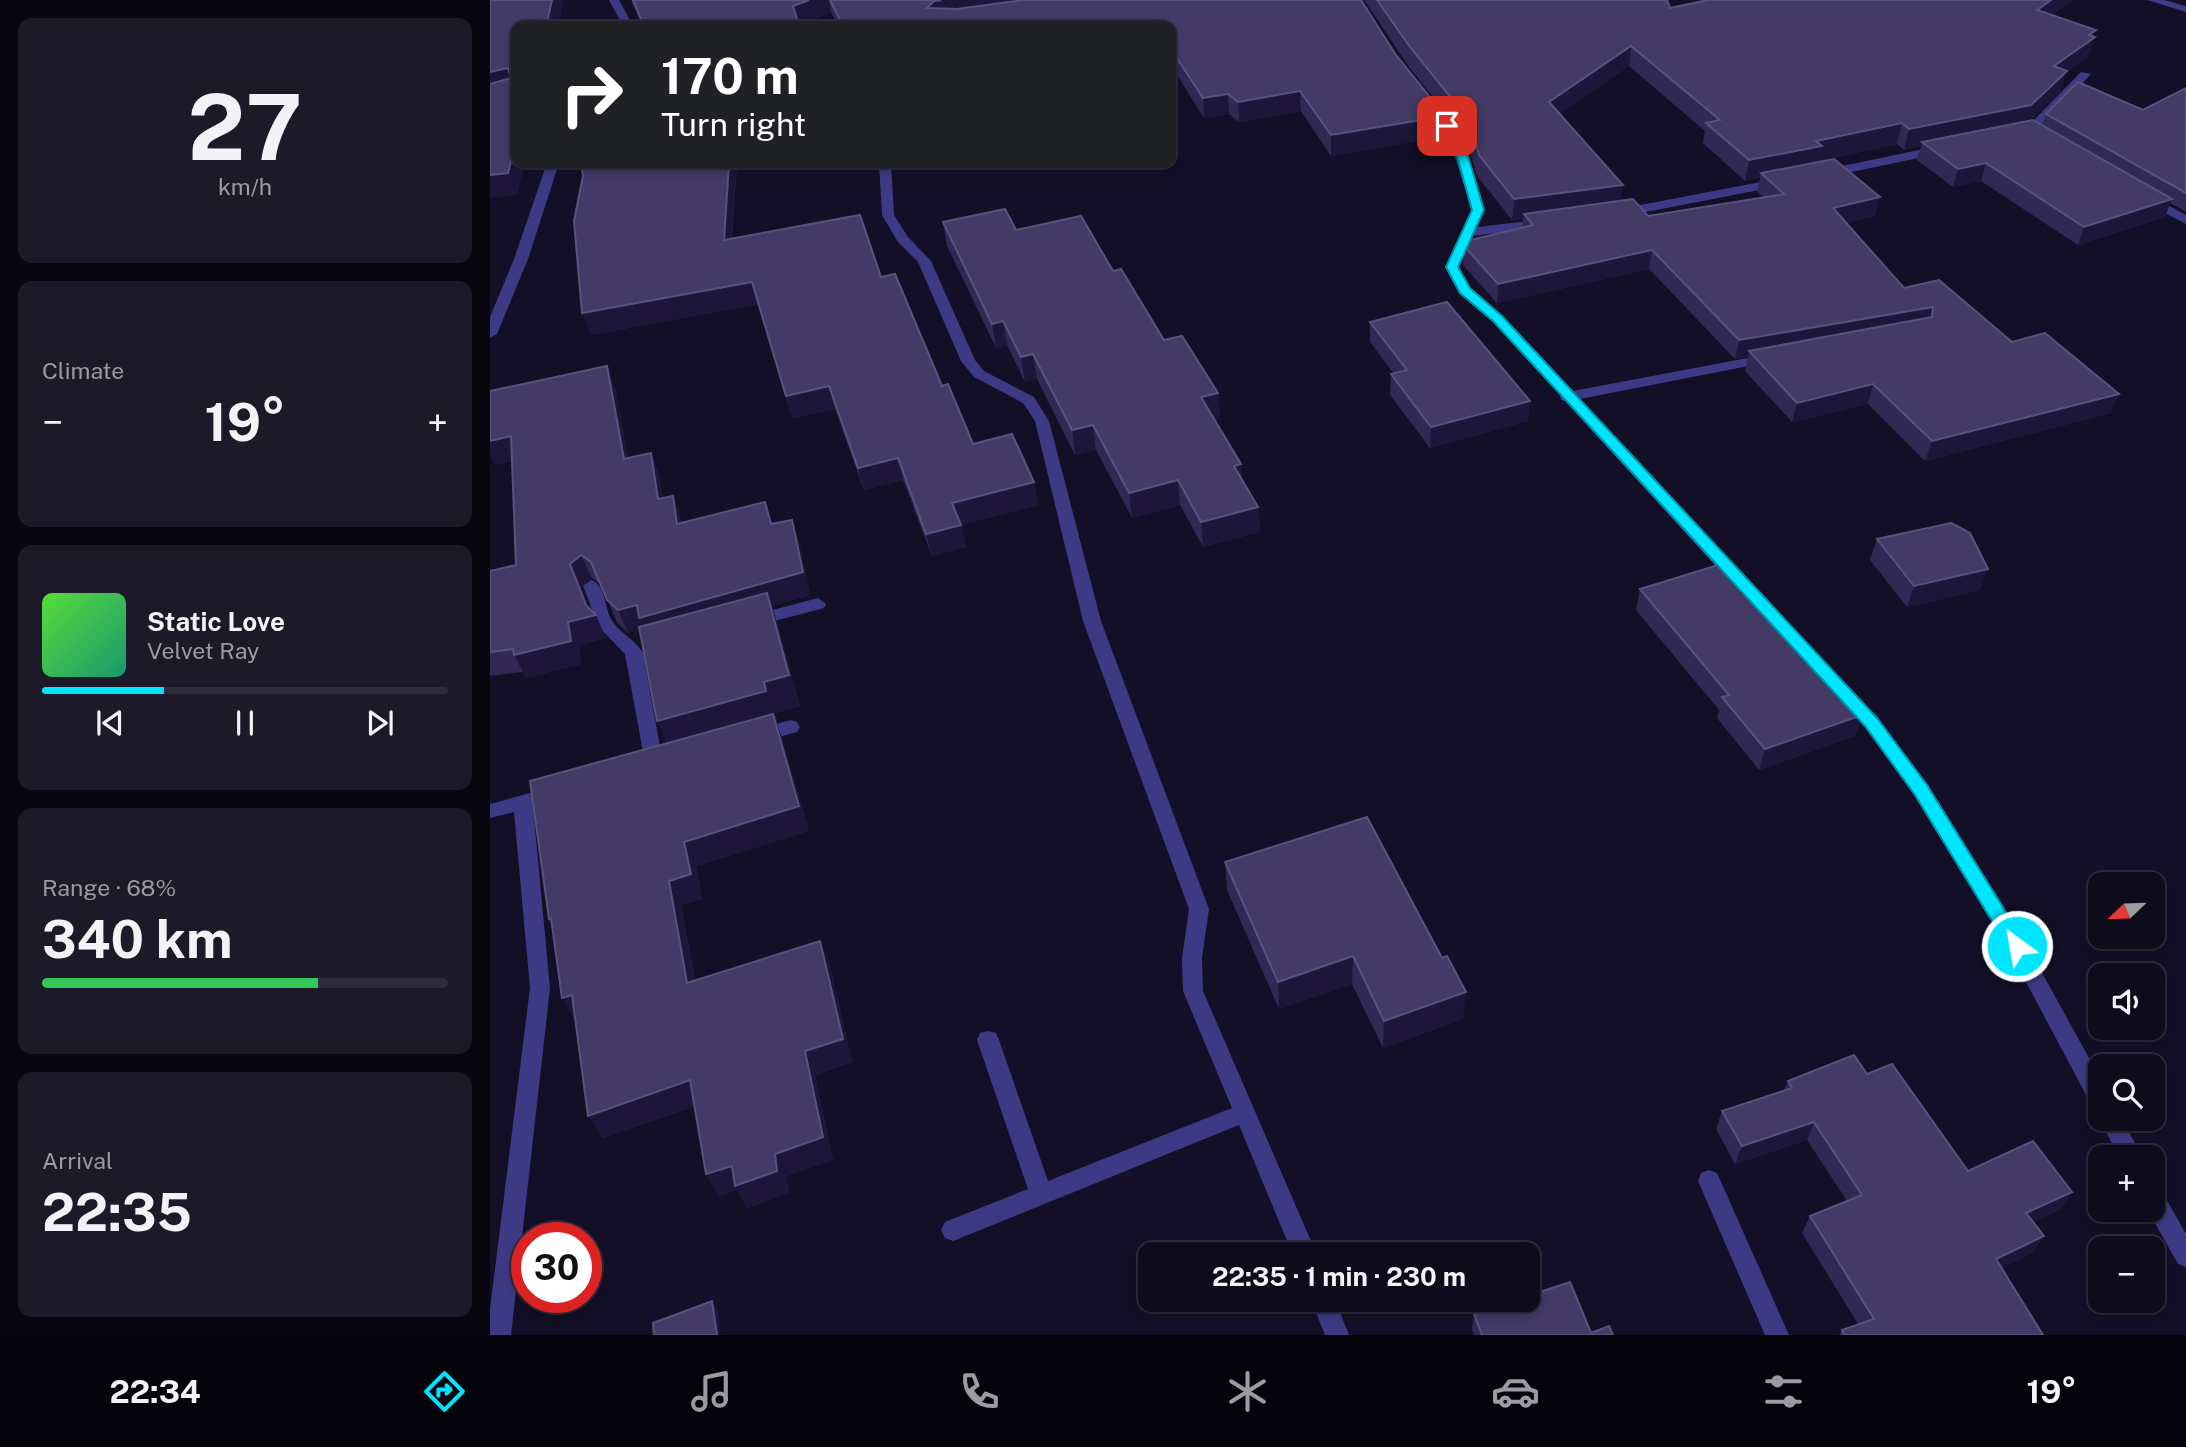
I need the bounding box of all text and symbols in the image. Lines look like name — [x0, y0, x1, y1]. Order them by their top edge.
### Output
text: 170 m — [661, 47, 799, 105]
icon: right — [546, 49, 637, 140]
text: 27 — [188, 74, 302, 180]
pin — [1417, 96, 1477, 156]
text: Turn right — [661, 106, 806, 143]
icon: arrive — [1428, 107, 1466, 145]
text: km/h — [218, 173, 272, 200]
text: Climate — [42, 357, 124, 384]
text: 19° — [204, 392, 286, 453]
text: − — [42, 400, 63, 445]
text: + — [427, 400, 448, 445]
text: Static Love — [147, 606, 285, 637]
text: Velvet Ray — [147, 637, 259, 664]
icon: previous — [91, 704, 129, 742]
icon: pause — [226, 704, 264, 742]
icon: next — [361, 704, 399, 742]
north arrow — [2088, 872, 2165, 948]
map controls — [2088, 872, 2165, 1313]
text: Range · 68% — [42, 874, 176, 901]
text: 340 km — [42, 909, 232, 970]
position arrow — [1980, 909, 2054, 983]
button: sound — [2088, 963, 2165, 1040]
button: search — [2088, 1054, 2165, 1131]
button: + — [2088, 1145, 2165, 1222]
text: Arrival — [42, 1147, 113, 1174]
text: 22:35 — [42, 1182, 192, 1243]
speed limit sign: 30 — [511, 1222, 602, 1313]
button: − — [2088, 1236, 2165, 1313]
text: 22:35 · 1 min · 230 m — [1212, 1261, 1466, 1292]
icon: directions — [420, 1367, 469, 1416]
icon: music — [687, 1367, 736, 1416]
icon: phone — [955, 1367, 1004, 1416]
icon: climate — [1223, 1367, 1272, 1416]
icon: car — [1491, 1367, 1540, 1416]
icon: filters — [1759, 1367, 1808, 1416]
text: 22:34 — [109, 1373, 201, 1410]
text: 19° — [2027, 1373, 2076, 1410]

